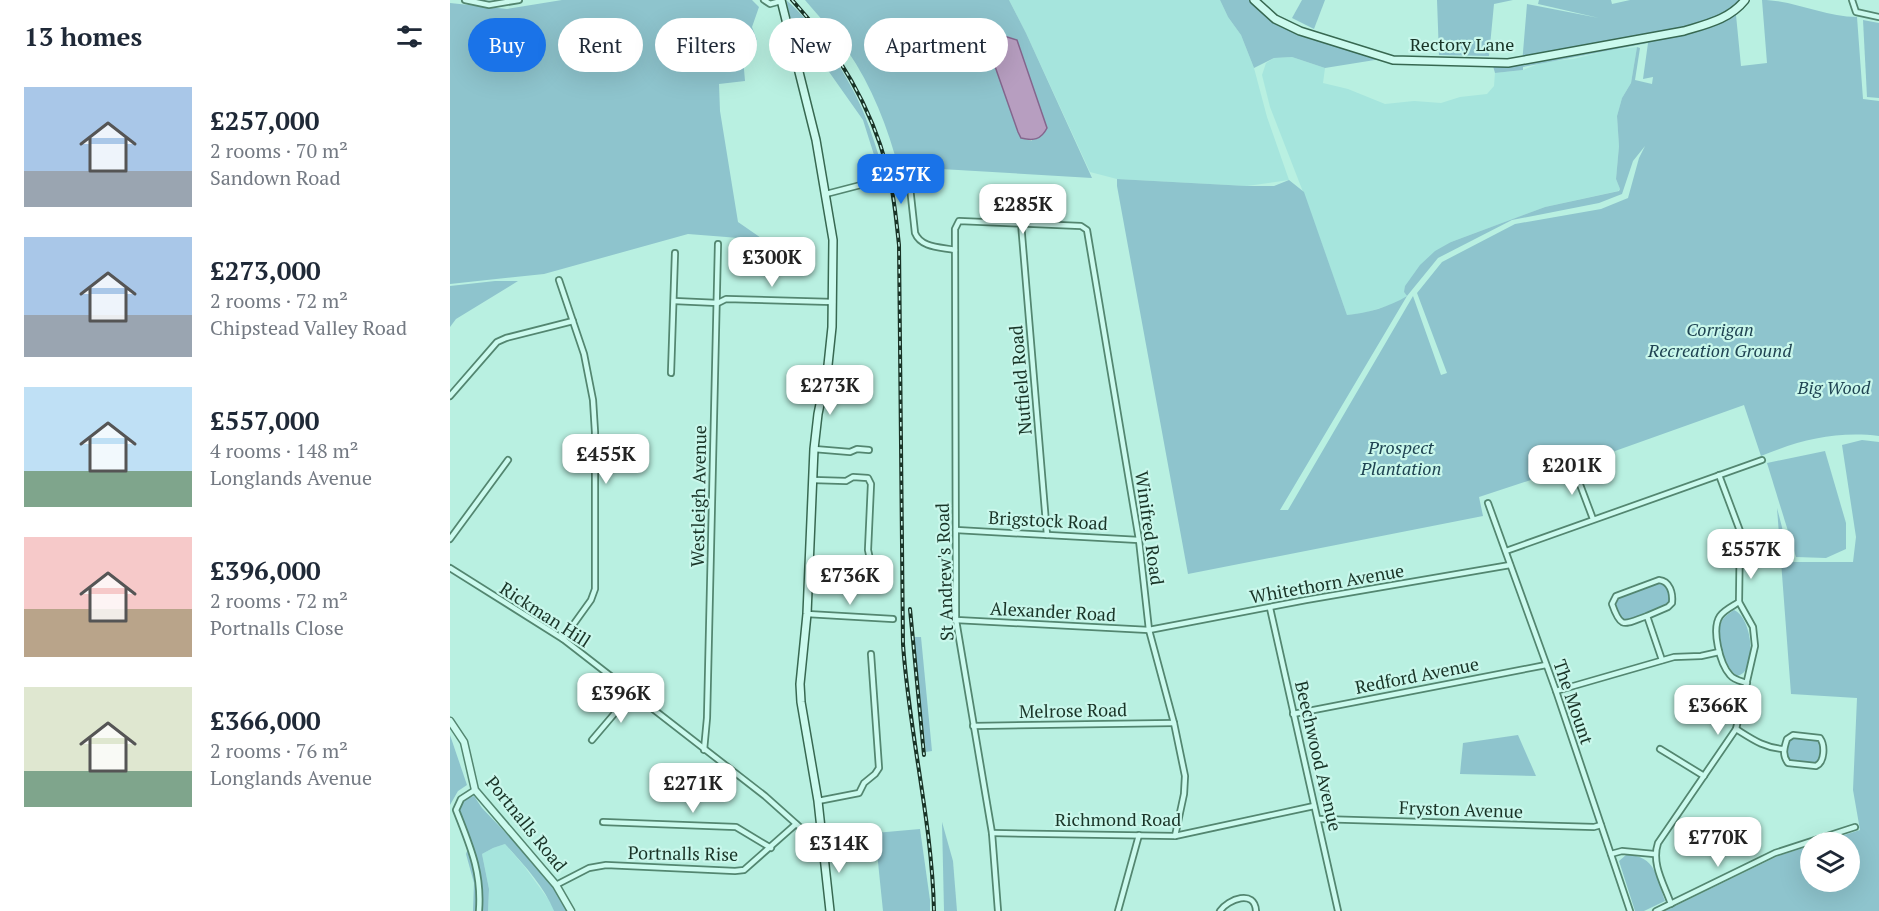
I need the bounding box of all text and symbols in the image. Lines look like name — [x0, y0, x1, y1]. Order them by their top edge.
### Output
chip: Buy — [468, 18, 546, 72]
chip: Rent — [558, 18, 643, 72]
chip: Filters — [655, 18, 757, 72]
chip: New — [769, 18, 852, 72]
chip: Apartment — [864, 18, 1008, 72]
text: 13 homes — [24, 19, 142, 53]
icon: filters — [393, 20, 426, 53]
street label: Rectory Lane — [1410, 32, 1514, 56]
text: £257,000 — [210, 103, 319, 137]
icon: home — [72, 111, 144, 183]
text: 2 rooms · 70 m² — [210, 137, 348, 164]
pin: £257K — [859, 154, 943, 205]
text: £257K — [871, 160, 931, 187]
text: Sandown Road — [210, 164, 341, 191]
pin: £285K — [981, 184, 1065, 235]
text: £285K — [993, 190, 1053, 217]
pin: £300K — [730, 237, 814, 288]
text: £300K — [742, 243, 802, 270]
text: £273,000 — [210, 253, 321, 287]
icon: home — [72, 261, 144, 333]
text: 2 rooms · 72 m² — [210, 287, 348, 314]
text: Chipstead Valley Road — [210, 314, 407, 341]
park label: Corrigan Recreation Ground — [1647, 317, 1792, 362]
street label: Nutfield Road — [1003, 324, 1037, 436]
pin: £273K — [788, 365, 872, 416]
text: £273K — [800, 371, 860, 398]
park label: Big Wood — [1797, 375, 1871, 399]
text: £557,000 — [210, 403, 319, 437]
icon: home — [72, 411, 144, 483]
street label: Westleigh Avenue — [685, 425, 711, 567]
pin: £455K — [564, 434, 648, 485]
park label: Prospect Plantation — [1360, 435, 1441, 480]
text: 4 rooms · 148 m² — [210, 437, 358, 464]
text: £455K — [576, 440, 636, 467]
pin: £201K — [1530, 445, 1614, 496]
text: £201K — [1542, 451, 1602, 478]
text: Longlands Avenue — [210, 464, 372, 491]
street label: Winifred Road — [1130, 469, 1170, 586]
street label: St Andrew's Road — [930, 503, 958, 642]
street label: Brigstock Road — [988, 505, 1108, 535]
pin: £557K — [1709, 529, 1793, 580]
text: £557K — [1721, 535, 1781, 562]
text: £396,000 — [210, 553, 321, 587]
pin: £736K — [808, 555, 892, 606]
street label: Whitethorn Avenue — [1248, 558, 1406, 608]
icon: home — [72, 561, 144, 633]
text: £736K — [820, 561, 880, 588]
street label: Rickman Hill — [496, 576, 596, 652]
text: 2 rooms · 72 m² — [210, 587, 348, 614]
street label: Alexander Road — [989, 596, 1117, 626]
text: Portnalls Close — [210, 614, 344, 641]
street label: Redford Avenue — [1353, 651, 1481, 699]
street label: The Mount — [1548, 656, 1600, 748]
pin: £396K — [579, 673, 663, 724]
street label: Beechwood Avenue — [1290, 678, 1348, 833]
text: £396K — [591, 679, 651, 706]
pin: £366K — [1676, 685, 1760, 736]
text: £366K — [1688, 691, 1748, 718]
street label: Melrose Road — [1019, 697, 1127, 723]
text: £366,000 — [210, 703, 321, 737]
icon: home — [72, 711, 144, 783]
text: 2 rooms · 76 m² — [210, 737, 348, 764]
pin: £271K — [651, 763, 735, 814]
text: Longlands Avenue — [210, 764, 372, 791]
text: £271K — [663, 769, 723, 796]
street label: Portnalls Road — [481, 770, 573, 876]
street label: Fryston Avenue — [1399, 795, 1524, 823]
street label: Richmond Road — [1055, 807, 1181, 831]
pin: £770K — [1676, 817, 1760, 868]
pin: £314K — [797, 823, 881, 874]
text: £770K — [1688, 823, 1748, 850]
text: £314K — [809, 829, 869, 856]
map controls — [1800, 832, 1860, 892]
button: layers — [1800, 832, 1860, 892]
street label: Portnalls Rise — [628, 840, 738, 866]

